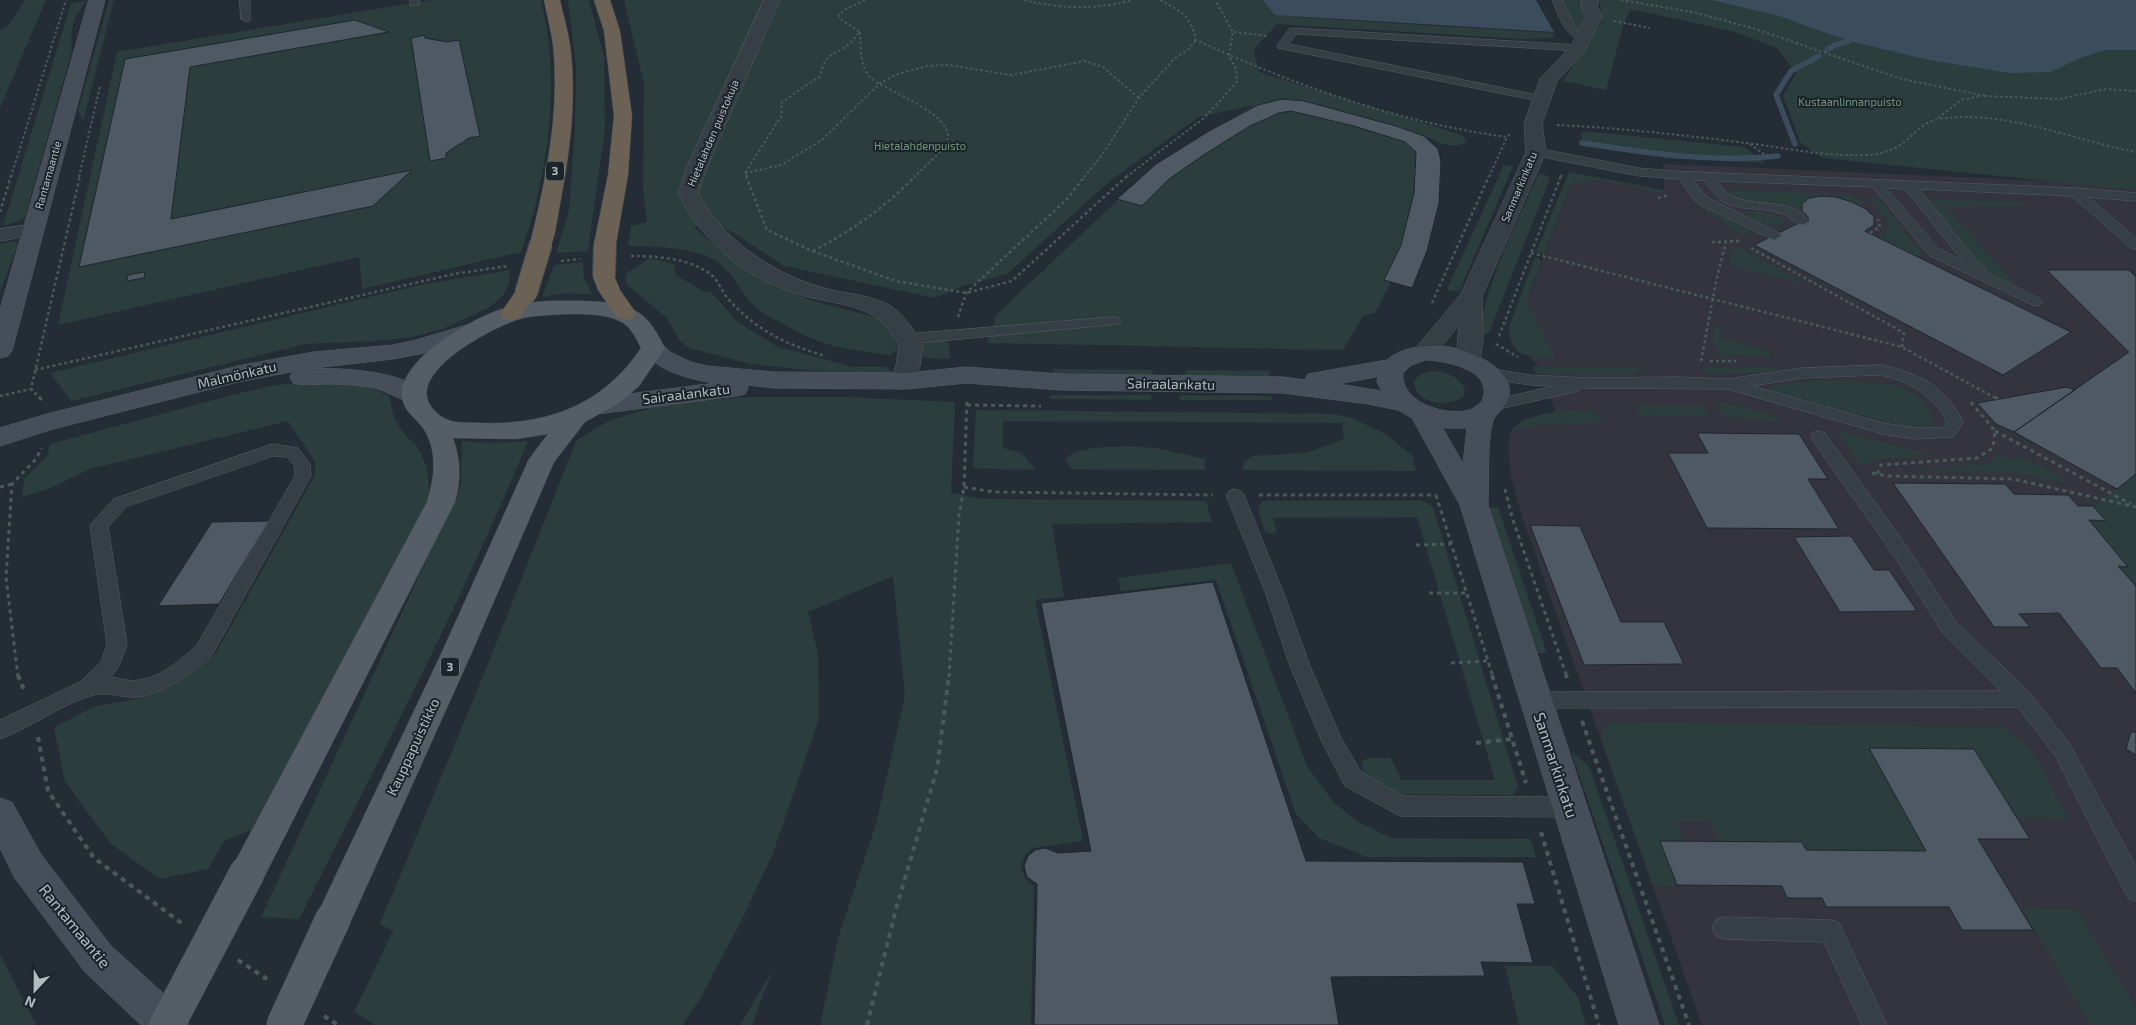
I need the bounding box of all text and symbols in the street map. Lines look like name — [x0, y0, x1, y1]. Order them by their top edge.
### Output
street label: Hietalahden puistokuja — [684, 77, 742, 189]
park label: Kustaanlinnanpuisto — [1798, 95, 1902, 108]
street label: Rantamaantie — [32, 139, 63, 210]
park label: Hietalahdenpuisto — [874, 139, 966, 152]
street label: Sanmarkinkatu — [1498, 150, 1539, 224]
road number: 3 — [546, 162, 564, 180]
street label: Malmönkatu — [196, 357, 278, 392]
street label: Sairaalankatu — [1127, 374, 1215, 393]
street label: Sairaalankatu — [641, 380, 731, 407]
road number: 3 — [441, 658, 459, 676]
street label: Kauppapuistikko — [383, 695, 443, 798]
street label: Sanmarkinkatu — [1530, 710, 1582, 820]
street label: Rantamaantie — [36, 880, 115, 971]
north arrow — [10, 965, 60, 1015]
text: N — [22, 993, 38, 1012]

